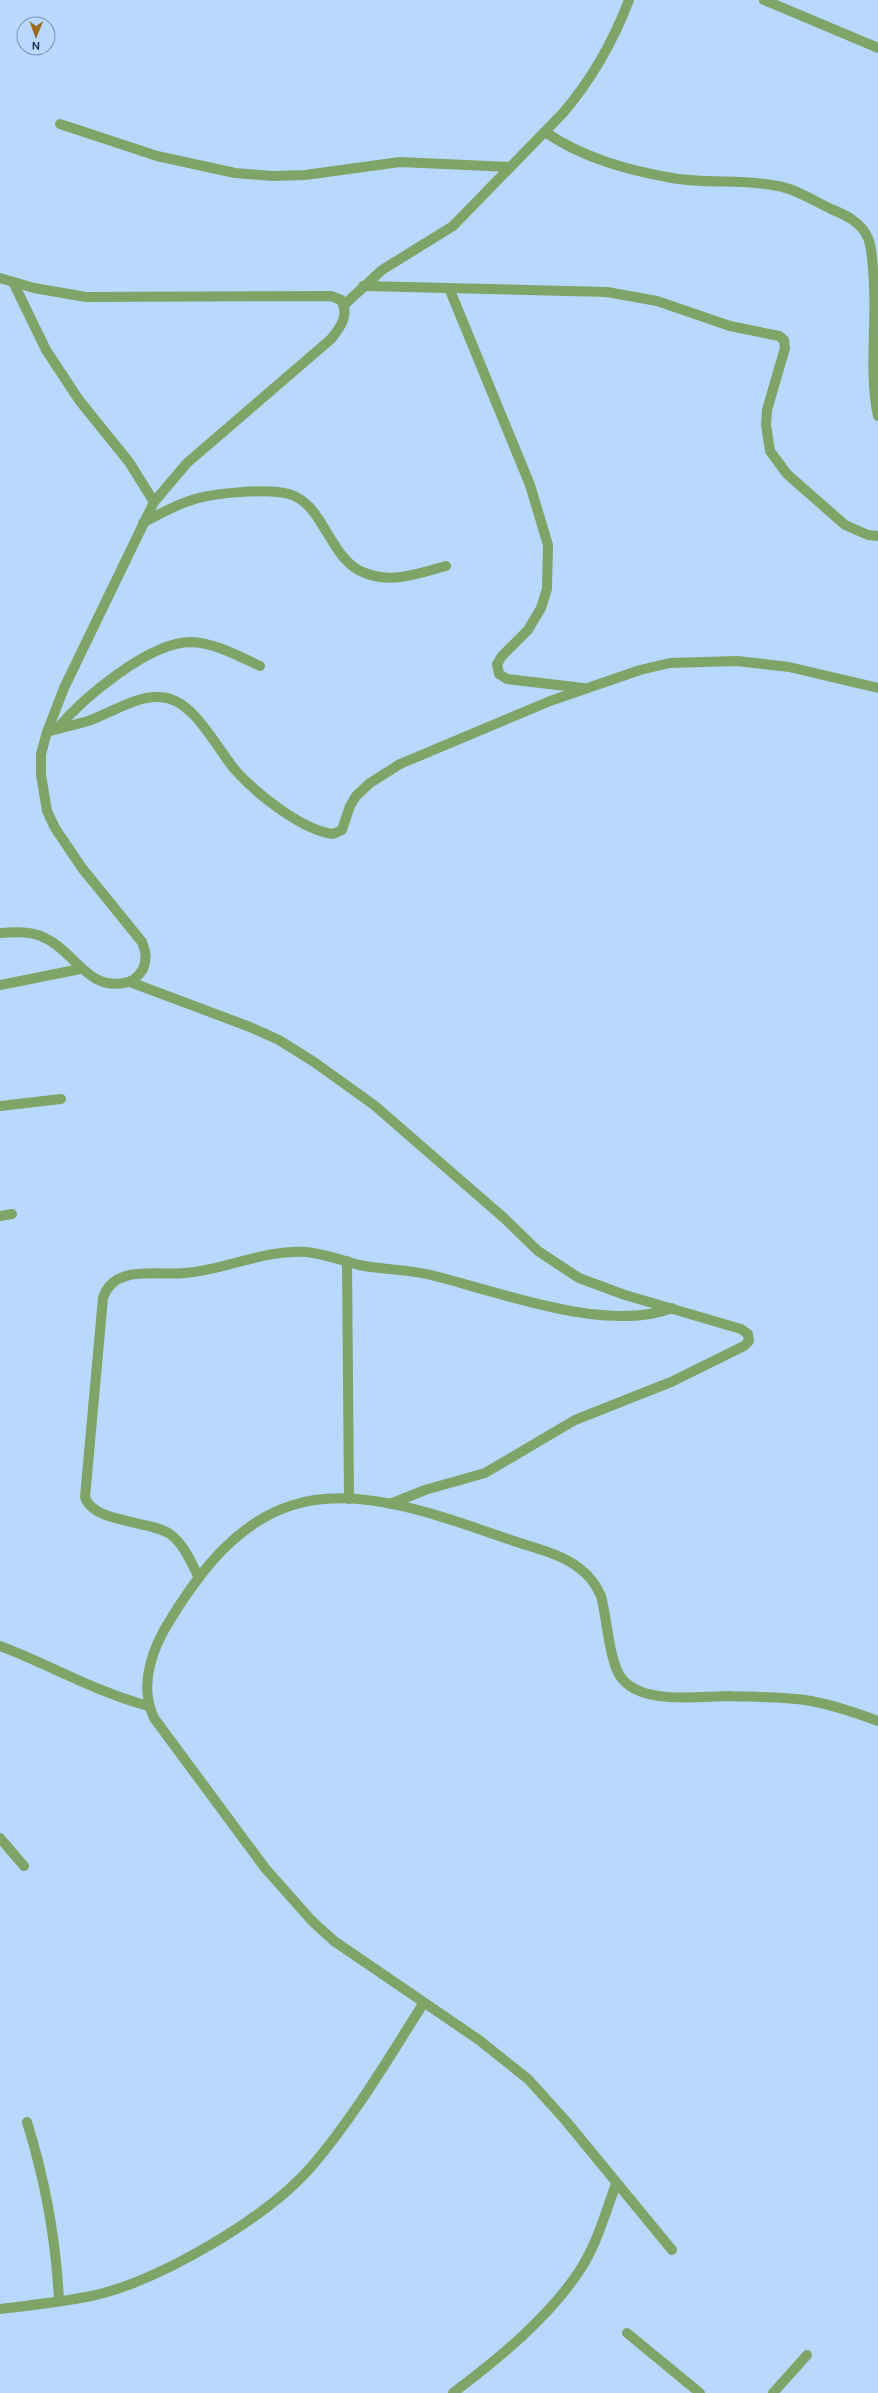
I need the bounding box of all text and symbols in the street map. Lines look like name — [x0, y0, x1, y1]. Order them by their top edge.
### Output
north arrow — [16, 16, 56, 56]
text: N — [32, 39, 40, 53]

